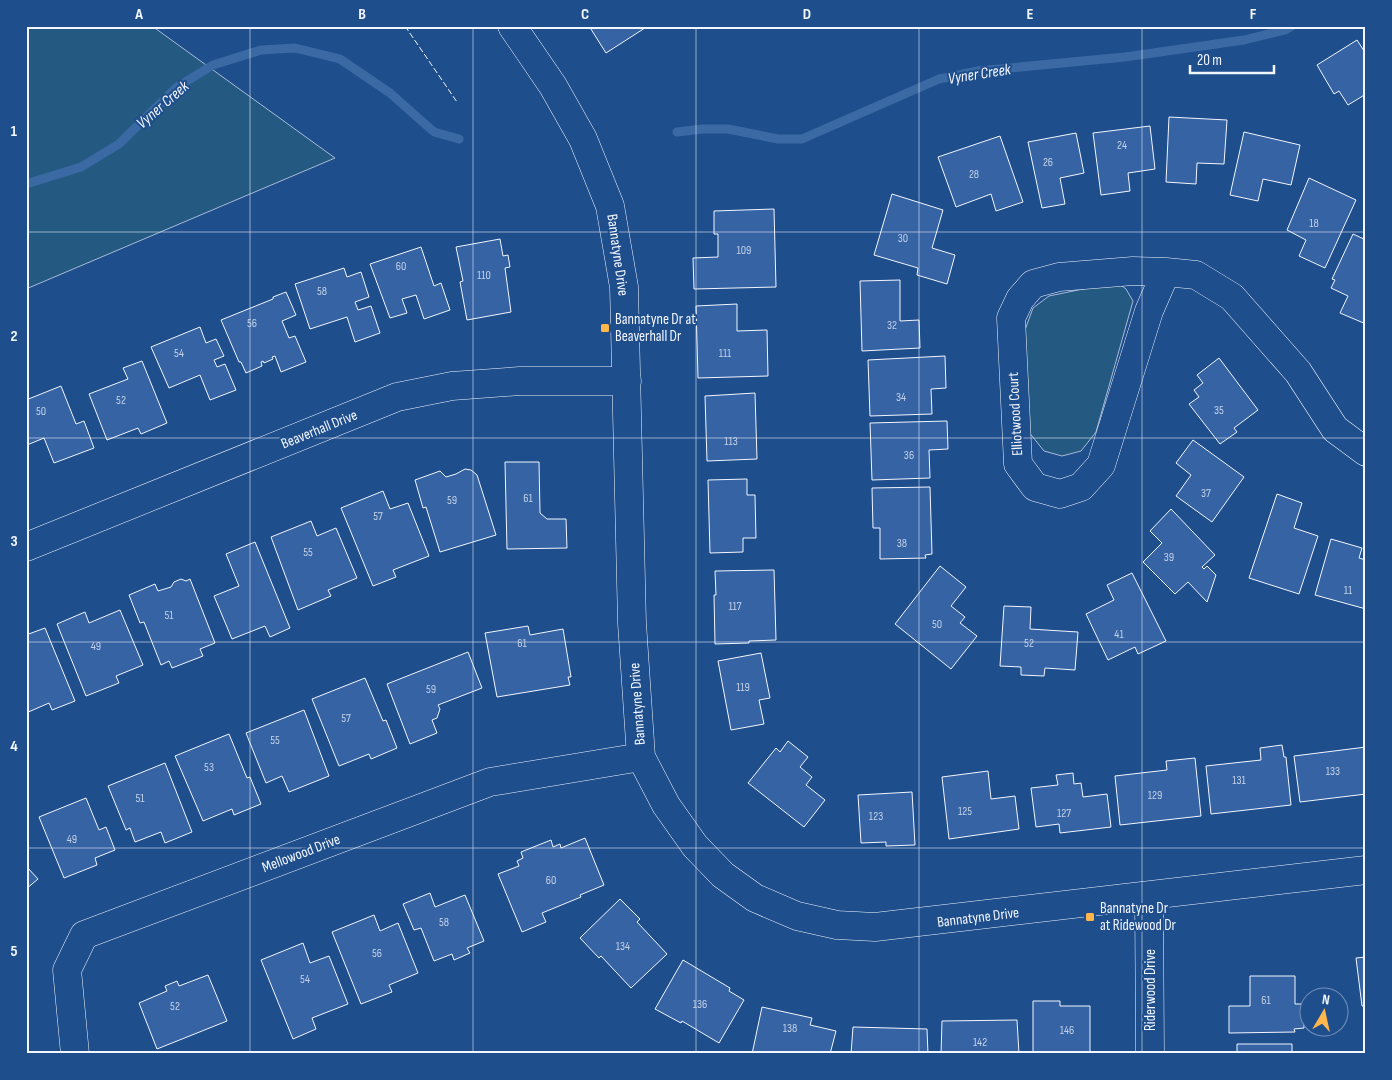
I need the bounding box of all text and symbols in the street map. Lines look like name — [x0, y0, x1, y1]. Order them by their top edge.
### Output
text: A — [134, 5, 143, 24]
text: B — [358, 5, 366, 24]
text: C — [581, 5, 589, 24]
text: D — [803, 5, 811, 24]
text: E — [1027, 5, 1034, 24]
text: F — [1250, 5, 1257, 24]
scale bar — [1190, 42, 1273, 74]
text: 20 m — [1197, 51, 1222, 70]
water label: Vyner Creek — [946, 60, 1013, 89]
water label: Vyner Creek — [133, 77, 194, 133]
text: 1 — [11, 122, 18, 141]
house number: 24 — [1117, 138, 1127, 153]
house number: 26 — [1043, 155, 1053, 170]
house number: 28 — [969, 167, 979, 182]
street label: Bannatyne Drive — [602, 213, 633, 297]
house number: 18 — [1309, 216, 1319, 231]
house number: 30 — [898, 231, 908, 246]
house number: 109 — [737, 243, 751, 258]
house number: 60 — [396, 259, 406, 274]
house number: 110 — [477, 268, 491, 283]
house number: 58 — [317, 284, 327, 299]
place label: Bannatyne Dr at Beaverhall Dr — [615, 310, 696, 346]
house number: 56 — [247, 316, 257, 331]
house number: 32 — [887, 318, 897, 333]
marker: Bannatyne Dr at Beaverhall Dr — [599, 322, 611, 334]
text: 2 — [10, 327, 18, 346]
house number: 54 — [174, 346, 184, 361]
house number: 111 — [719, 346, 732, 361]
street label: Elliotwood Court — [1004, 371, 1027, 456]
house number: 34 — [896, 390, 906, 405]
house number: 52 — [116, 393, 126, 408]
house number: 35 — [1214, 403, 1224, 418]
house number: 50 — [36, 404, 46, 419]
street label: Beaverhall Drive — [278, 406, 360, 453]
house number: 113 — [724, 434, 738, 449]
house number: 36 — [904, 448, 914, 463]
house number: 37 — [1201, 486, 1211, 501]
house number: 61 — [523, 491, 534, 506]
house number: 59 — [447, 493, 457, 508]
house number: 57 — [373, 509, 383, 524]
text: 3 — [10, 532, 18, 551]
house number: 38 — [897, 536, 907, 551]
house number: 55 — [303, 545, 313, 560]
house number: 39 — [1164, 550, 1174, 565]
house number: 11 — [1344, 583, 1353, 598]
house number: 117 — [728, 599, 742, 614]
house number: 51 — [164, 608, 174, 623]
house number: 50 — [932, 617, 942, 632]
house number: 41 — [1114, 627, 1124, 642]
house number: 61 — [517, 636, 528, 651]
house number: 52 — [1024, 636, 1034, 651]
house number: 49 — [91, 639, 101, 654]
street label: Bannatyne Drive — [625, 662, 650, 746]
house number: 119 — [736, 680, 750, 695]
house number: 59 — [426, 682, 436, 697]
house number: 57 — [341, 711, 351, 726]
house number: 55 — [270, 733, 280, 748]
text: 4 — [10, 737, 18, 756]
house number: 53 — [204, 760, 214, 775]
house number: 133 — [1326, 764, 1340, 779]
house number: 131 — [1232, 773, 1247, 788]
house number: 129 — [1148, 788, 1162, 803]
house number: 51 — [135, 791, 145, 806]
house number: 125 — [958, 804, 972, 819]
house number: 127 — [1057, 806, 1071, 821]
house number: 123 — [869, 809, 883, 824]
street label: Mellowood Drive — [259, 830, 343, 877]
house number: 49 — [67, 832, 77, 847]
house number: 60 — [546, 873, 556, 888]
place label: Bannatyne Dr at Ridewood Dr — [1100, 899, 1177, 935]
street label: Bannatyne Drive — [936, 903, 1020, 932]
marker: Bannatyne Dr at Ridewood Dr — [1084, 911, 1096, 923]
house number: 58 — [439, 915, 449, 930]
house number: 134 — [616, 939, 630, 954]
text: 5 — [10, 942, 18, 961]
house number: 56 — [372, 946, 382, 961]
street label: Riderwood Drive — [1141, 949, 1160, 1031]
house number: 54 — [300, 972, 310, 987]
north arrow — [1300, 988, 1350, 1038]
text: N — [1321, 991, 1331, 1009]
house number: 61 — [1261, 993, 1272, 1008]
house number: 136 — [693, 997, 707, 1012]
house number: 52 — [170, 999, 180, 1014]
house number: 138 — [783, 1021, 797, 1036]
house number: 146 — [1060, 1023, 1074, 1038]
house number: 142 — [973, 1035, 987, 1050]

